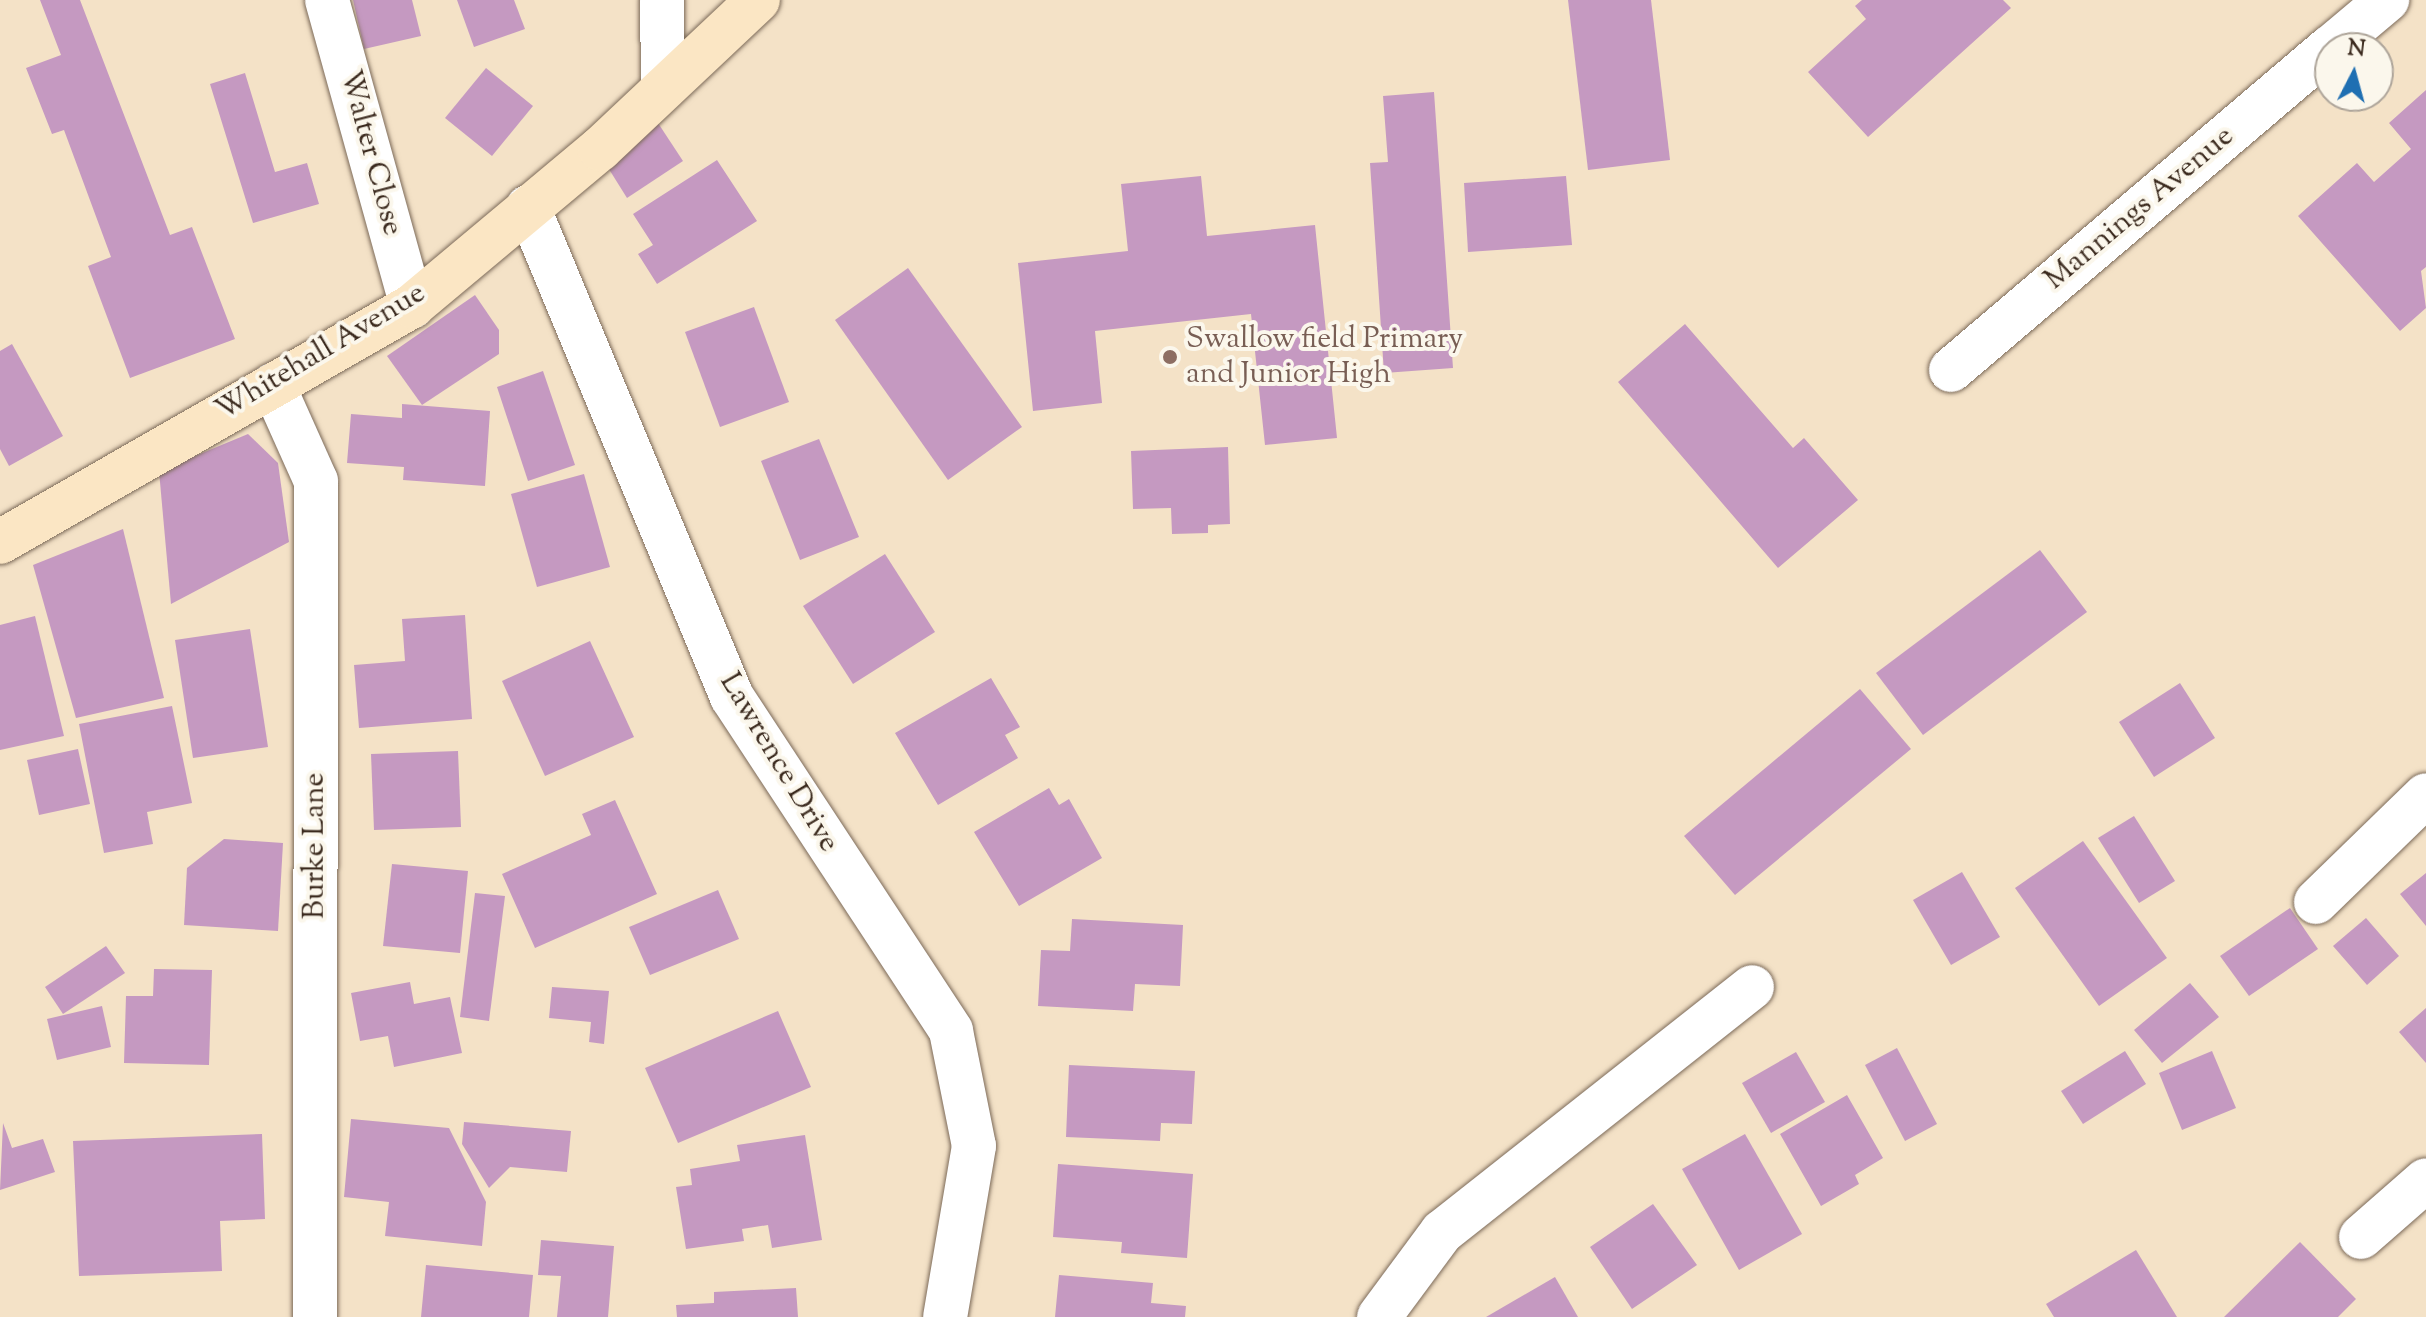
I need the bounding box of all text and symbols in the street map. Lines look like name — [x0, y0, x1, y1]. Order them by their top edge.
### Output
north arrow — [2314, 32, 2394, 112]
text: N — [2346, 33, 2367, 67]
street label: Walter Close — [331, 66, 409, 240]
street label: Mannings Avenue — [2038, 119, 2242, 299]
street label: Whitehall Avenue — [210, 276, 432, 430]
place label: Swallow field Primary and Junior High — [1186, 322, 1463, 392]
marker: Swallow field Primary and Junior High — [1161, 348, 1179, 366]
street label: Lawrence Drive — [710, 667, 846, 859]
street label: Burke Lane — [298, 773, 334, 919]

